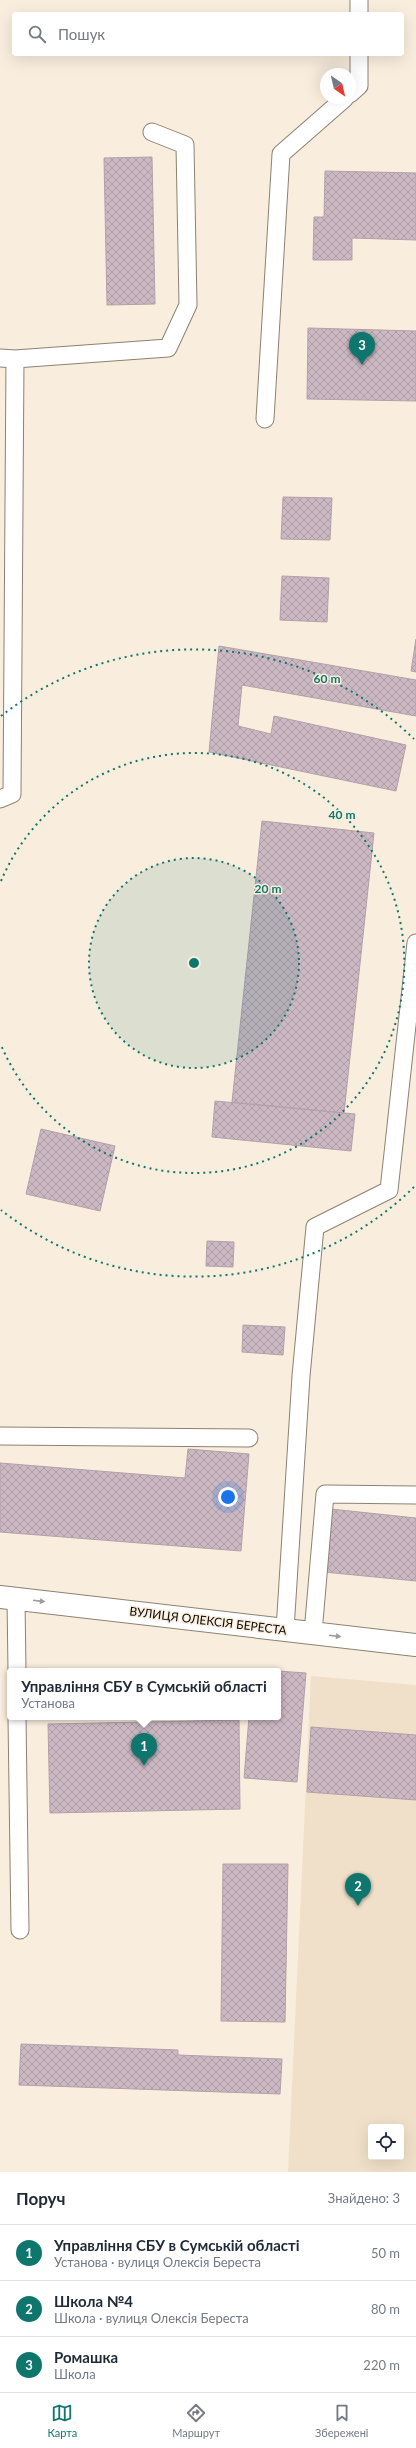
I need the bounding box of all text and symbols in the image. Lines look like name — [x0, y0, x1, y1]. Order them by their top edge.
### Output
search box — [12, 12, 404, 56]
icon: search — [26, 23, 48, 45]
text: Пошук — [58, 25, 105, 43]
north arrow — [320, 68, 356, 104]
pin: 3 — [349, 332, 375, 365]
text: 60 m — [314, 671, 340, 686]
text: 40 m — [329, 807, 355, 822]
text: 20 m — [255, 881, 281, 896]
centre of rings — [187, 956, 201, 970]
your location — [218, 1487, 238, 1507]
one-way arrow — [33, 1598, 45, 1605]
street label: ВУЛИЦЯ ОЛЕКСІЯ БЕРЕСТА — [129, 1603, 288, 1638]
one-way arrow — [329, 1633, 341, 1639]
popup — [7, 1668, 281, 1720]
text: Управління СБУ в Сумській області — [21, 1677, 267, 1695]
text: Установа — [21, 1695, 75, 1711]
pin: 1 — [131, 1733, 157, 1766]
pin: 2 — [345, 1873, 371, 1906]
map controls — [368, 2124, 404, 2160]
button: locate — [368, 2124, 404, 2160]
text: Поруч — [16, 2188, 66, 2209]
text: Знайдено: 3 — [328, 2190, 400, 2206]
text: Управління СБУ в Сумській області — [54, 2236, 300, 2254]
text: 1 — [25, 2245, 33, 2261]
text: 50 m — [371, 2245, 400, 2261]
text: Установа · вулиця Олексія Береста — [54, 2254, 261, 2270]
text: Школа №4 — [54, 2292, 133, 2310]
text: 2 — [25, 2301, 33, 2317]
text: 80 m — [371, 2301, 400, 2317]
text: Школа · вулиця Олексія Береста — [54, 2310, 249, 2326]
text: Ромашка — [54, 2348, 118, 2366]
text: 3 — [25, 2357, 33, 2373]
text: 220 m — [363, 2357, 400, 2373]
text: Школа — [54, 2366, 96, 2382]
tab: Карта — [47, 2402, 77, 2439]
tab: Маршрут — [172, 2402, 220, 2439]
tab: Збережені — [315, 2402, 369, 2439]

